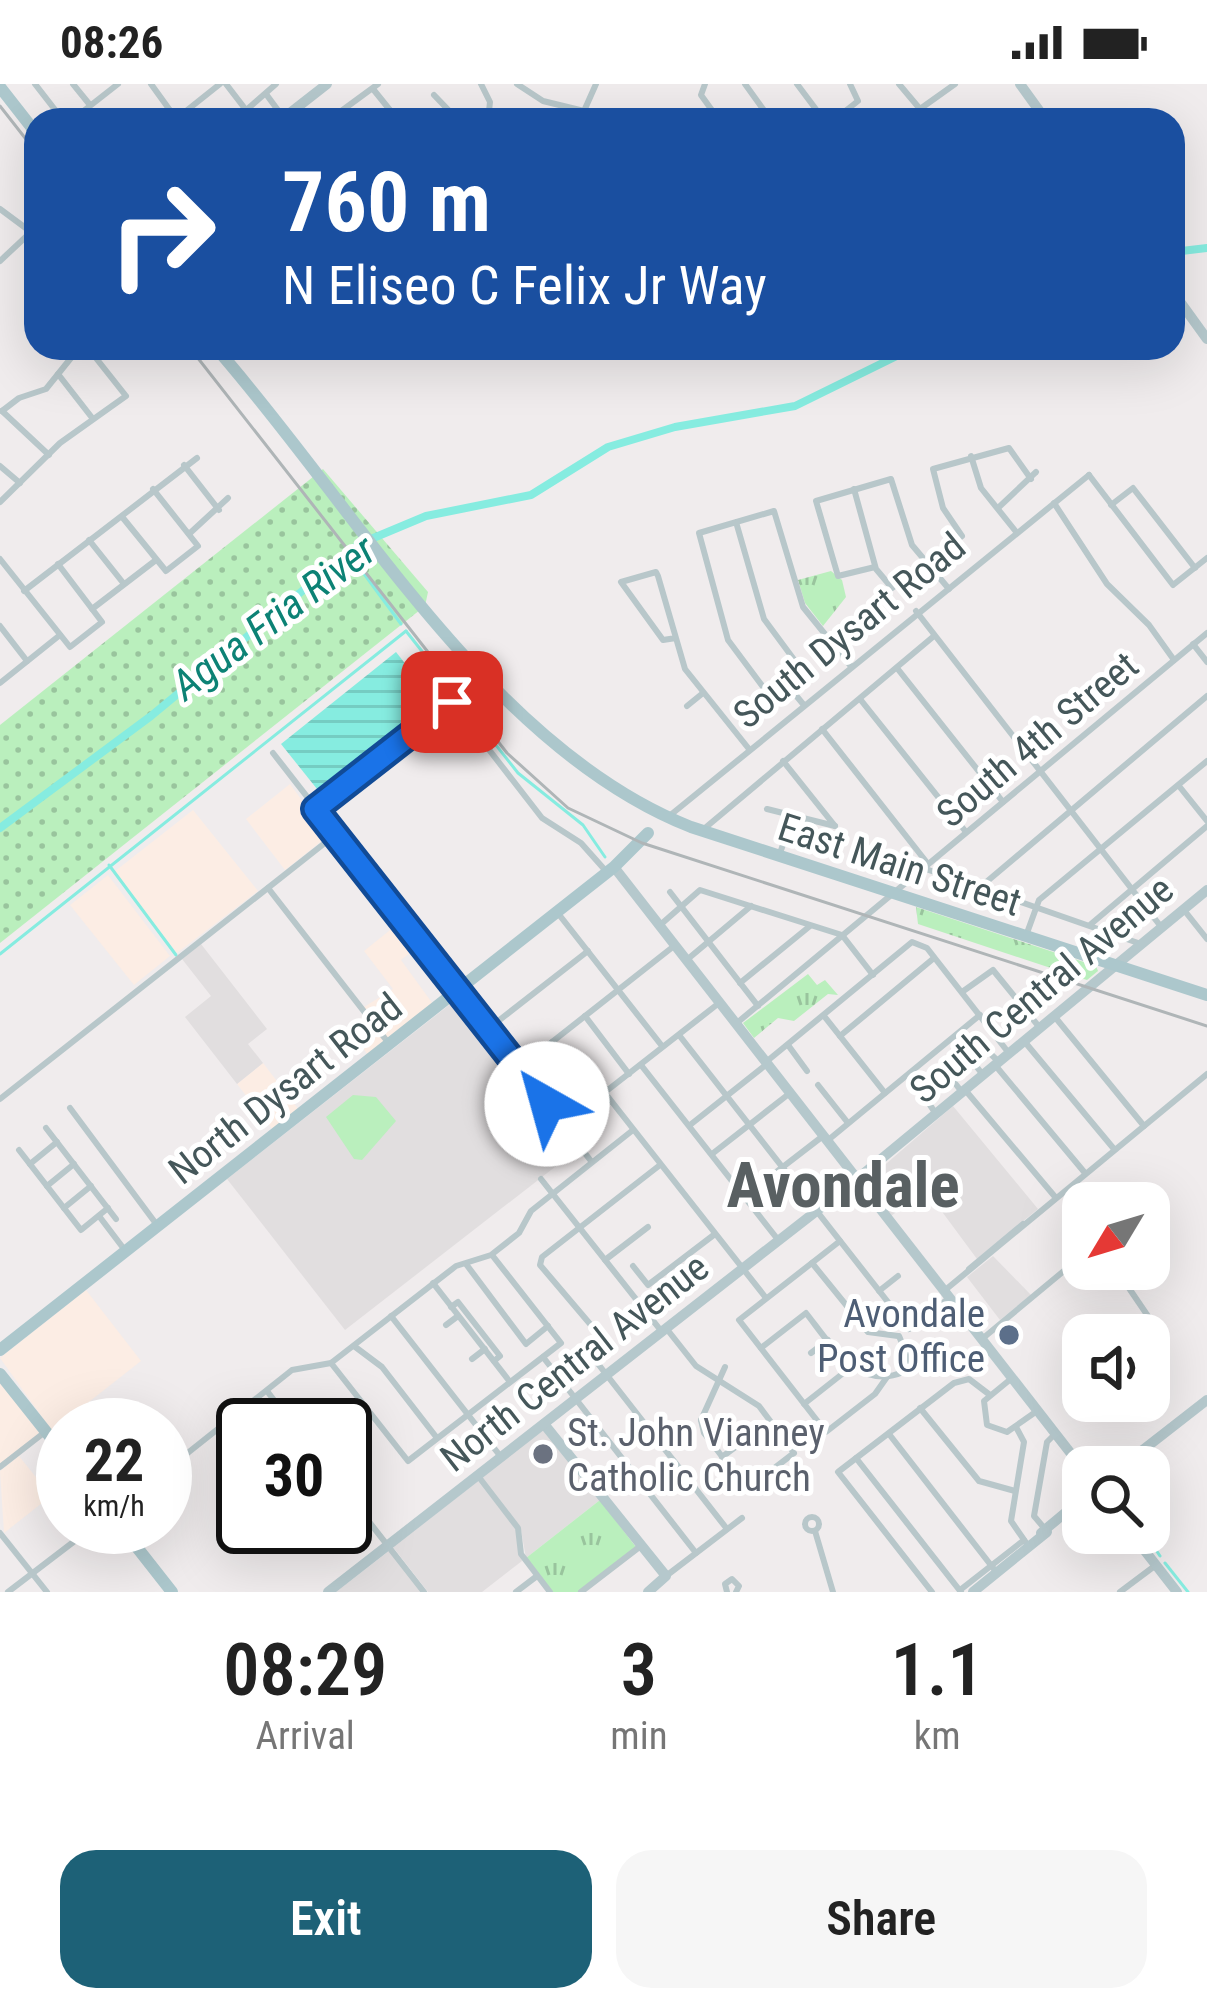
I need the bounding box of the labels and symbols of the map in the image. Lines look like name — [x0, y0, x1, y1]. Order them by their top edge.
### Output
street label: South Dysart Road — [725, 523, 975, 738]
water label: Agua Fria River — [160, 524, 386, 711]
street label: South 4th Street — [928, 642, 1147, 837]
pin — [401, 651, 503, 753]
street label: East Main Street — [772, 804, 1027, 926]
street label: South Central Avenue — [901, 866, 1182, 1113]
street label: North Dysart Road — [160, 984, 411, 1194]
position arrow — [484, 1041, 610, 1167]
district label: Avondale — [726, 1149, 960, 1222]
north arrow — [1062, 1182, 1170, 1290]
street label: North Central Avenue — [432, 1244, 717, 1481]
place label: Avondale Post Office — [817, 1291, 985, 1382]
marker: Avondale Post Office — [996, 1322, 1022, 1348]
speed limit sign: 30 — [216, 1398, 372, 1554]
place label: St. John Vianney Catholic Church — [567, 1410, 825, 1501]
marker: St. John Vianney Catholic Church — [530, 1441, 556, 1467]

